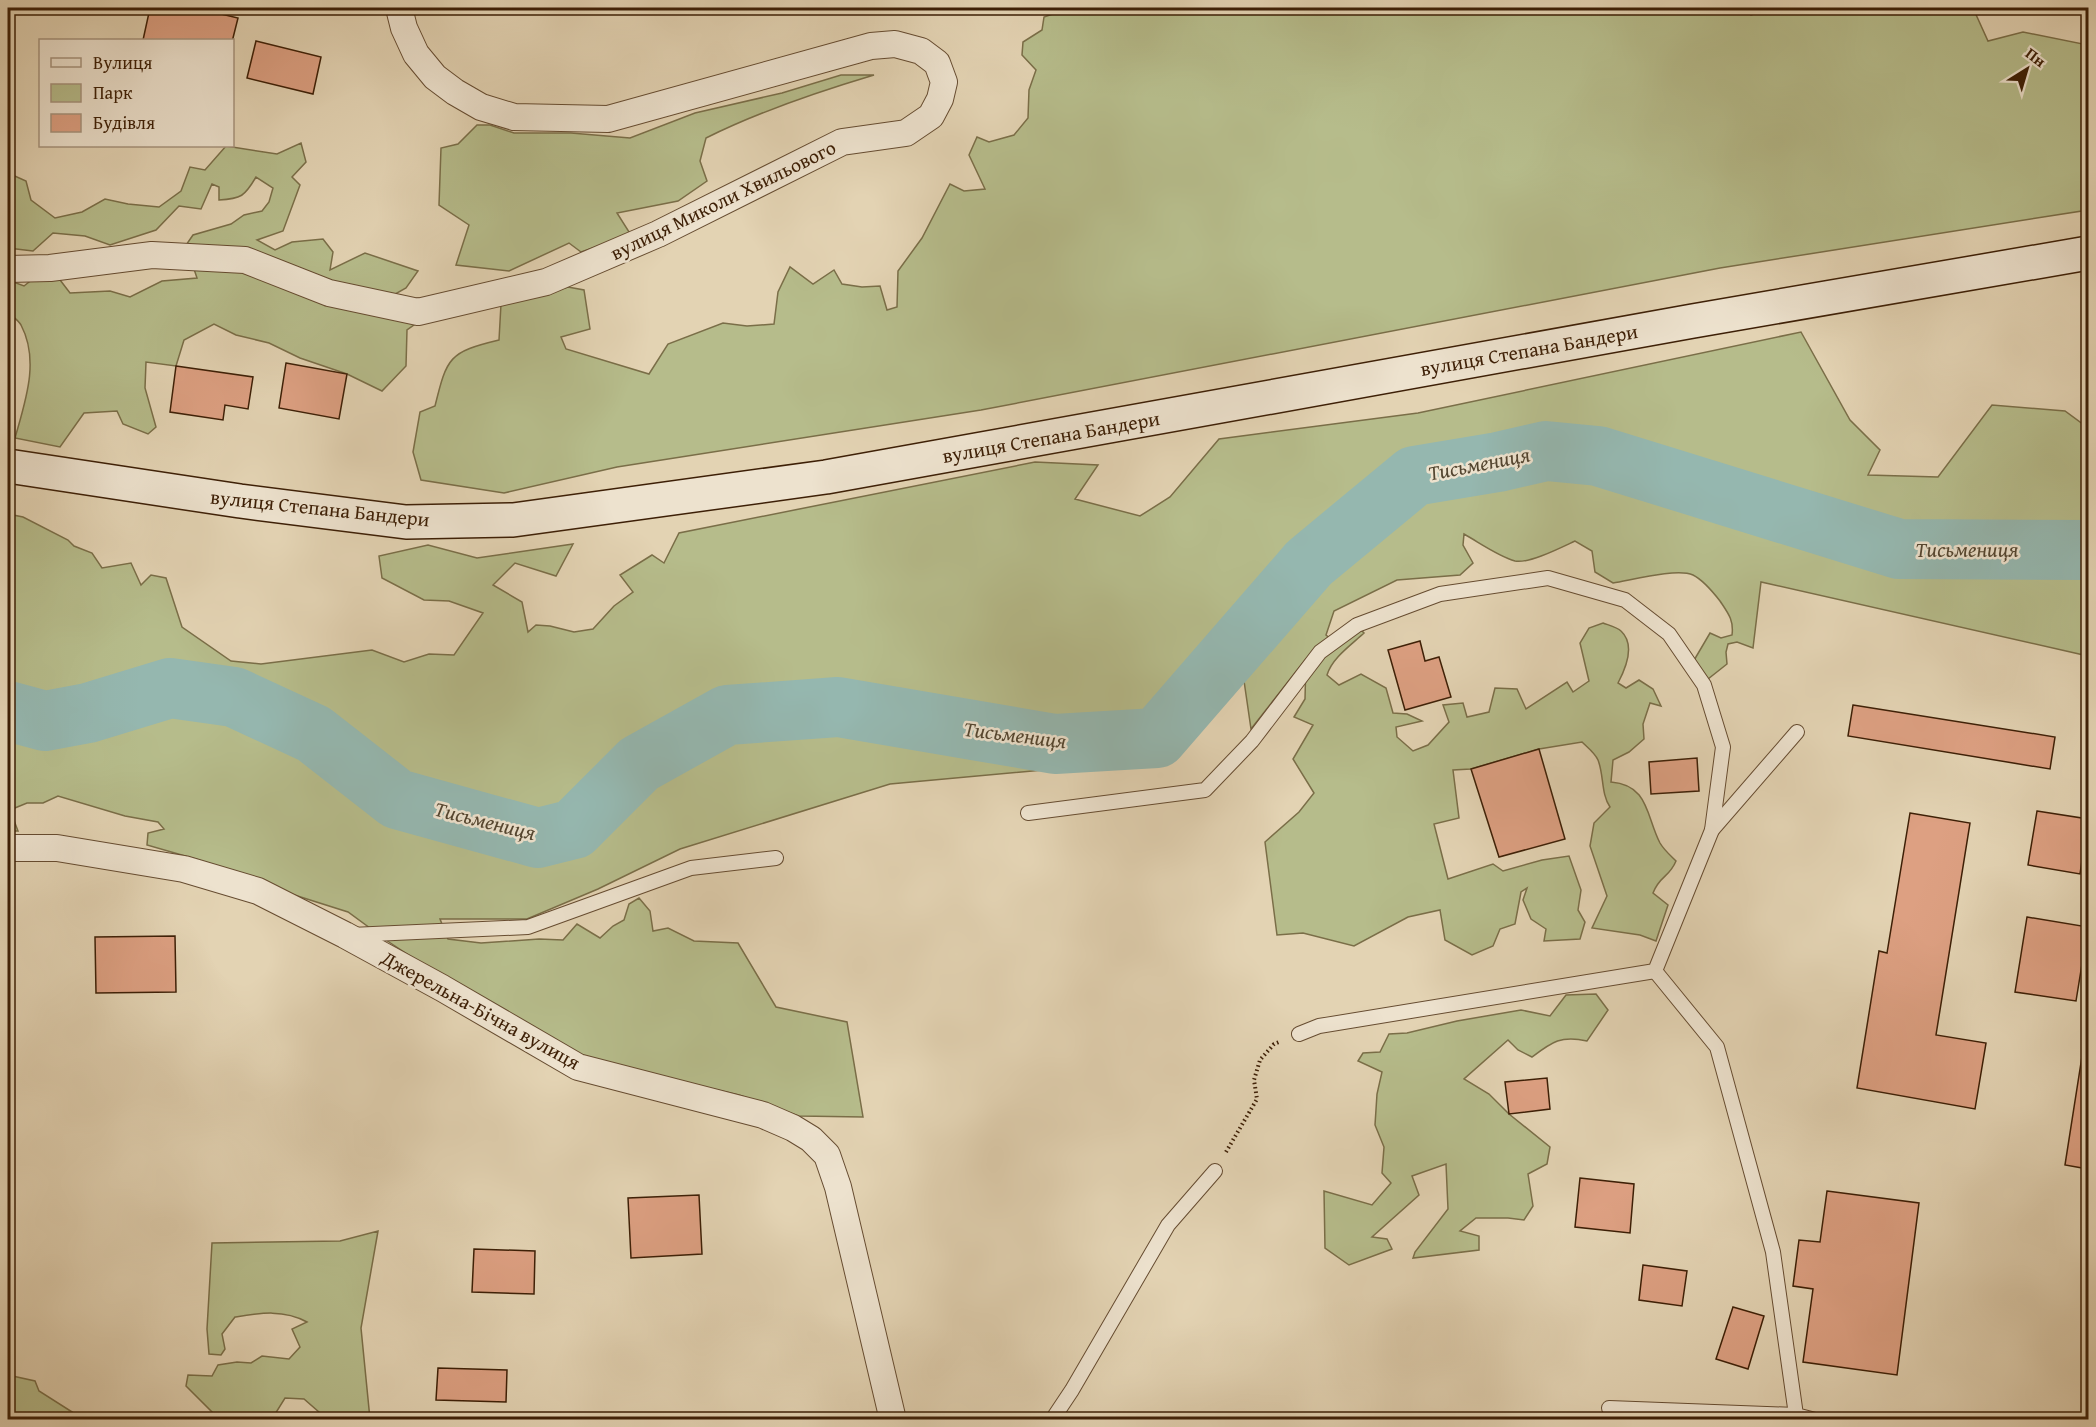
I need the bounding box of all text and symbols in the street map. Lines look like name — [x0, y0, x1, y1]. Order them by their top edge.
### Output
legend — [39, 39, 234, 147]
north arrow — [1997, 39, 2057, 99]
text: Пн — [2021, 41, 2052, 73]
text: Вулиця — [93, 49, 152, 76]
text: Парк — [93, 79, 133, 106]
text: Будівля — [93, 109, 155, 136]
street label: вулиця Миколи Хвильового — [605, 132, 840, 267]
street label: вулиця Степана Бандери — [1418, 316, 1640, 383]
street label: вулиця Степана Бандери — [940, 403, 1162, 470]
water label: Тисьмениця — [1425, 438, 1533, 489]
street label: вулиця Степана Бандери — [209, 482, 431, 533]
water label: Тисьмениця — [1915, 534, 2019, 565]
water label: Тисьмениця — [962, 713, 1068, 756]
water label: Тисьмениця — [431, 793, 539, 848]
street label: Джерельна-Бічна вулиця — [376, 942, 586, 1076]

